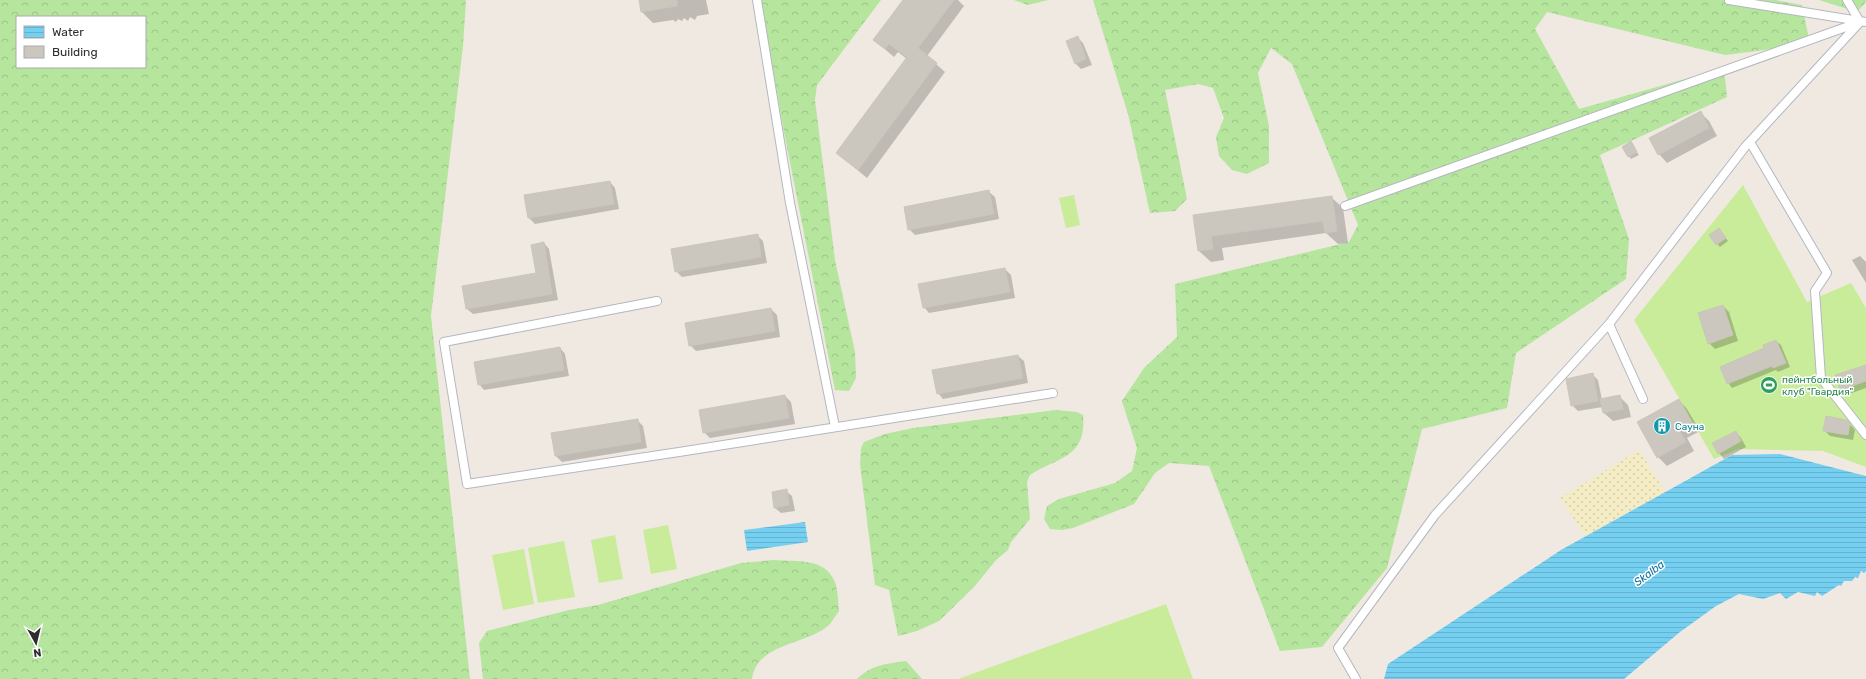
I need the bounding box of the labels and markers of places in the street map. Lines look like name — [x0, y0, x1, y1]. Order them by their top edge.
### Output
place label: пейнтбольный клуб "Гвардия" — [1782, 374, 1854, 398]
sports icon: пейнтбольный клуб "Гвардия" — [1759, 375, 1779, 395]
building icon: Сауна — [1652, 416, 1672, 436]
place label: Сауна — [1675, 421, 1704, 433]

